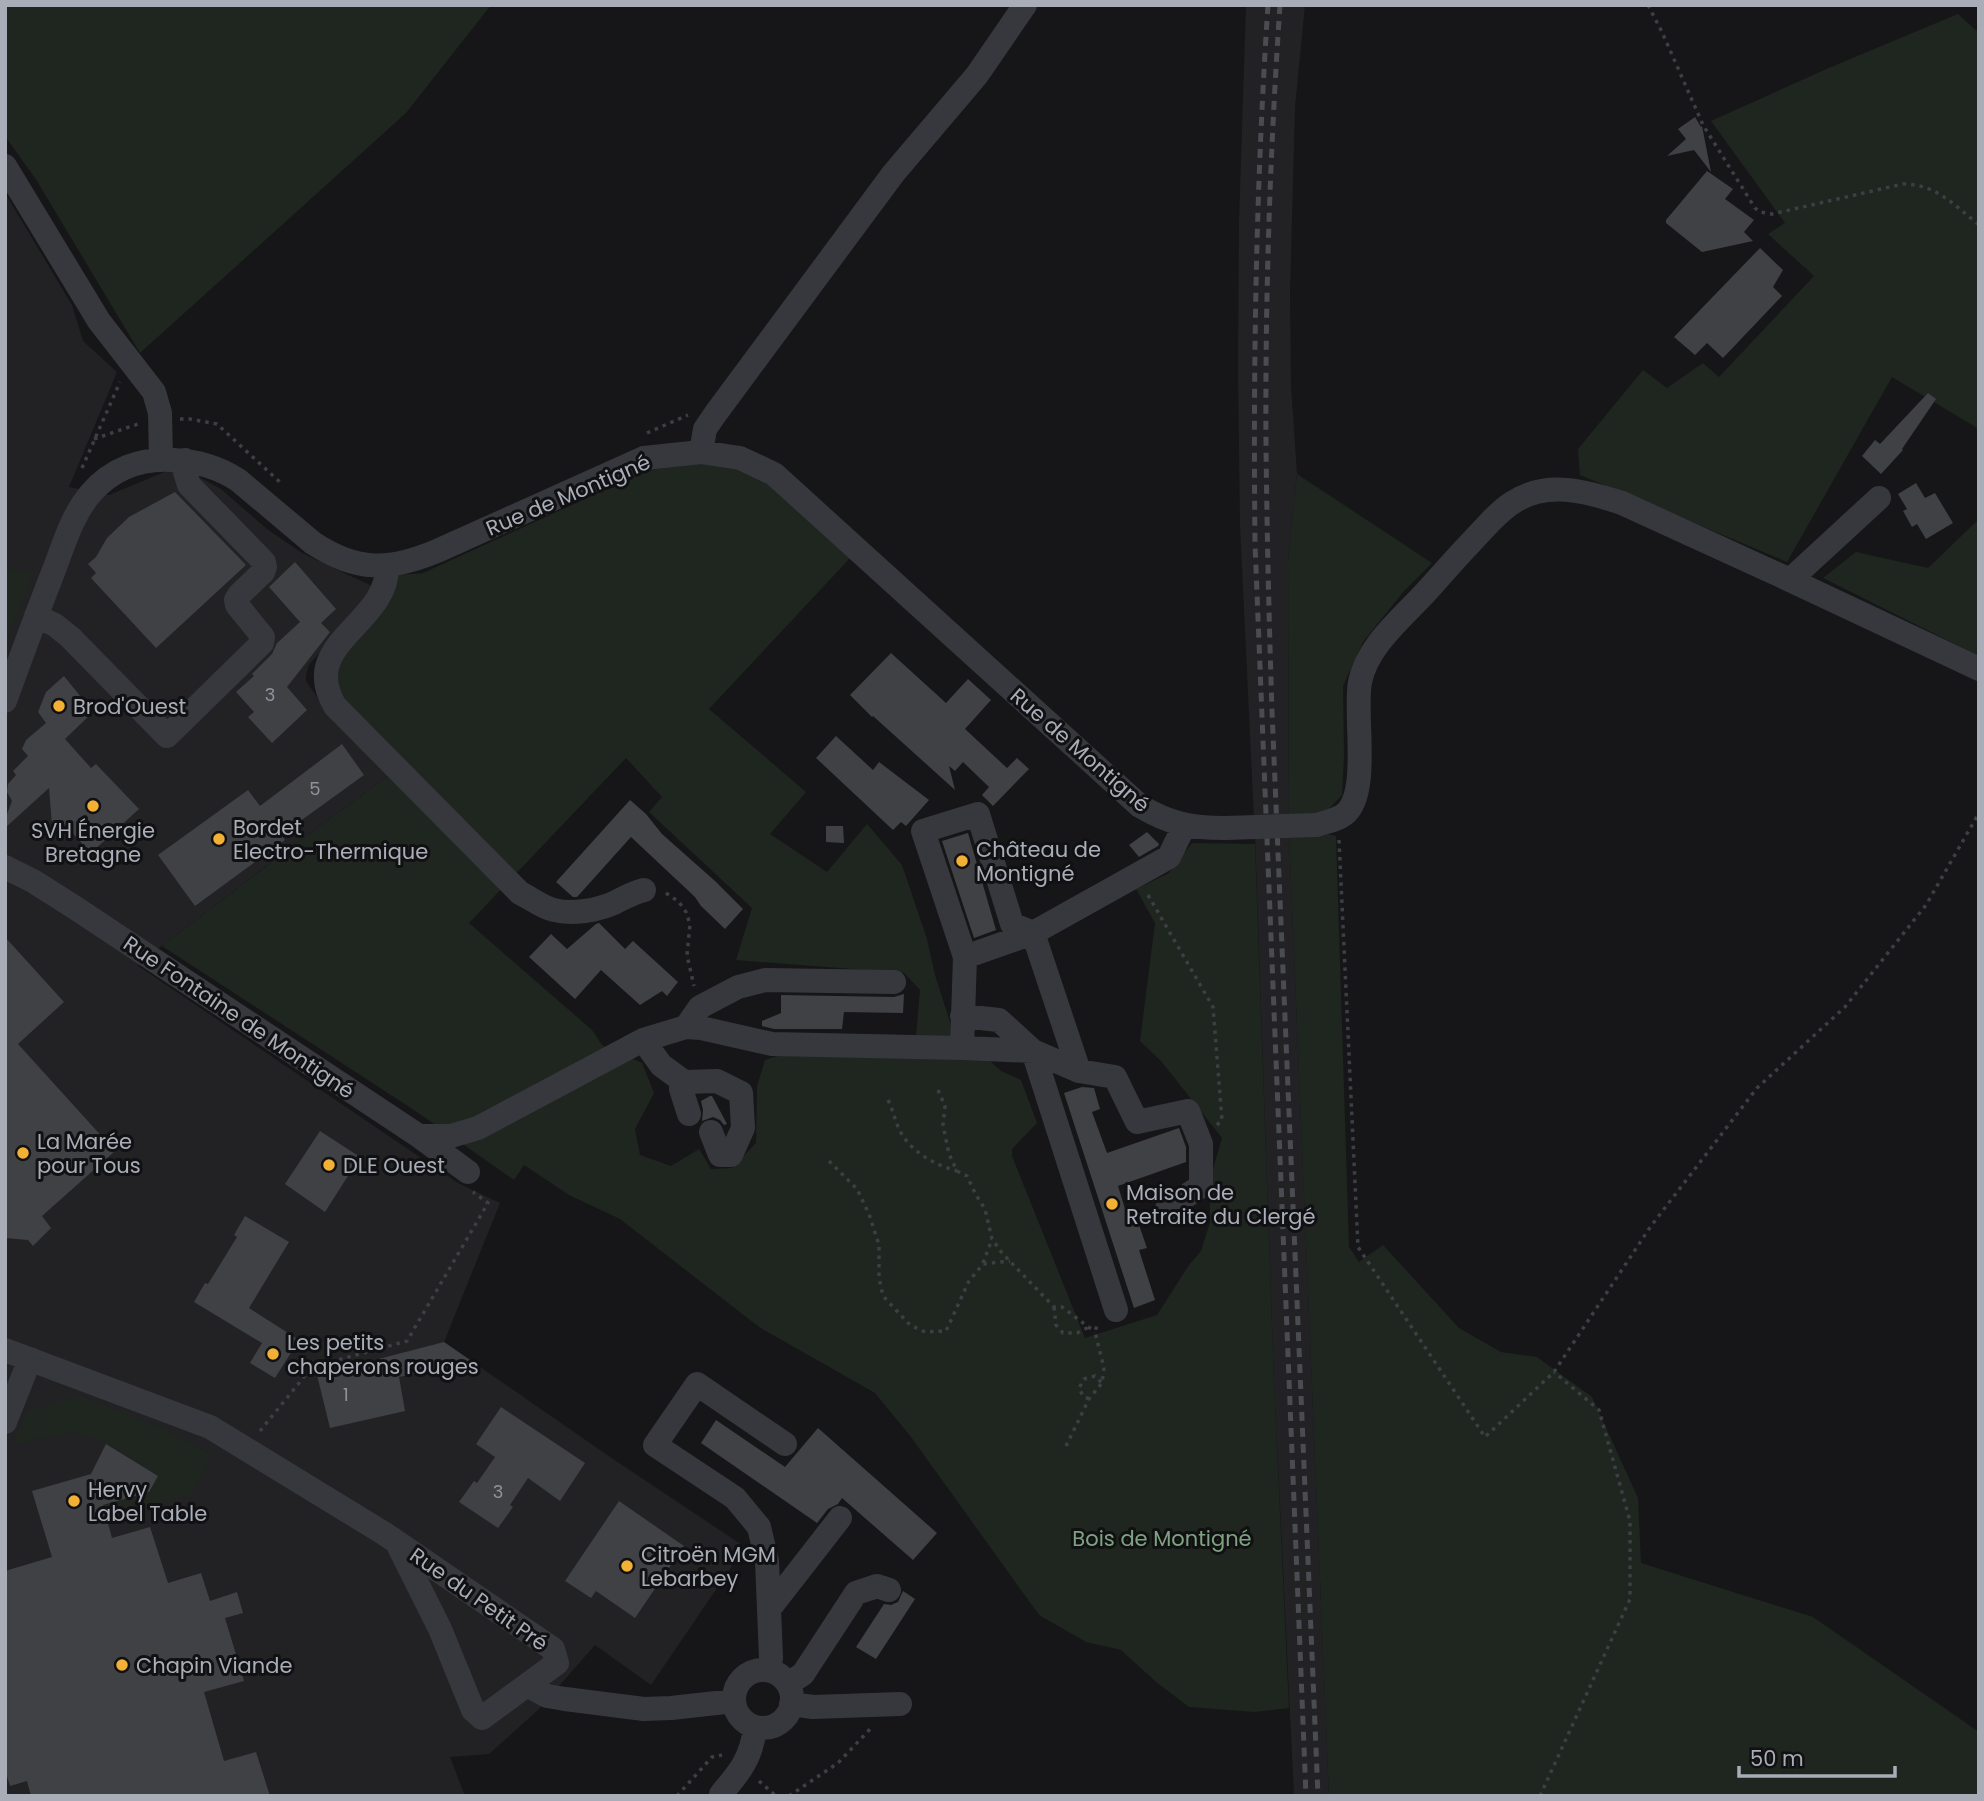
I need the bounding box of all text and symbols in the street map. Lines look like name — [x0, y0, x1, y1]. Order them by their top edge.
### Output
street label: Rue de Montigné — [481, 447, 655, 543]
street label: Rue de Montigné — [1004, 681, 1156, 819]
house number: 3 — [265, 682, 275, 707]
place label: Brod'Ouest — [73, 692, 186, 721]
marker: Brod'Ouest — [51, 698, 67, 714]
house number: 5 — [309, 776, 321, 801]
marker: SVH Énergie Bretagne — [85, 798, 101, 814]
place label: Bordet Electro-Thermique — [233, 813, 428, 866]
place label: SVH Énergie Bretagne — [31, 816, 155, 869]
marker: Bordet Electro-Thermique — [211, 831, 227, 847]
place label: Château de Montigné — [976, 835, 1101, 888]
marker: Château de Montigné — [954, 853, 970, 869]
street label: Rue Fontaine de Montigné — [118, 929, 360, 1105]
place label: La Marée pour Tous — [37, 1127, 141, 1180]
marker: La Marée pour Tous — [15, 1145, 31, 1161]
place label: DLE Ouest — [343, 1151, 445, 1180]
marker: DLE Ouest — [321, 1157, 337, 1173]
place label: Maison de Retraite du Clergé — [1126, 1178, 1316, 1231]
marker: Maison de Retraite du Clergé — [1104, 1196, 1120, 1212]
place label: Les petits chaperons rouges — [287, 1328, 479, 1381]
marker: Les petits chaperons rouges — [265, 1346, 281, 1362]
house number: 1 — [343, 1382, 349, 1407]
place label: Hervy Label Table — [88, 1475, 207, 1528]
house number: 3 — [493, 1479, 503, 1504]
marker: Hervy Label Table — [66, 1493, 82, 1509]
park label: Bois de Montigné — [1072, 1524, 1252, 1553]
place label: Citroën MGM Lebarbey — [641, 1540, 776, 1593]
street label: Rue du Petit Pré — [404, 1541, 554, 1657]
marker: Citroën MGM Lebarbey — [619, 1558, 635, 1574]
place label: Chapin Viande — [136, 1651, 292, 1680]
marker: Chapin Viande — [114, 1657, 130, 1673]
scale bar — [1739, 1734, 1895, 1778]
text: 50 m — [1750, 1744, 1804, 1773]

